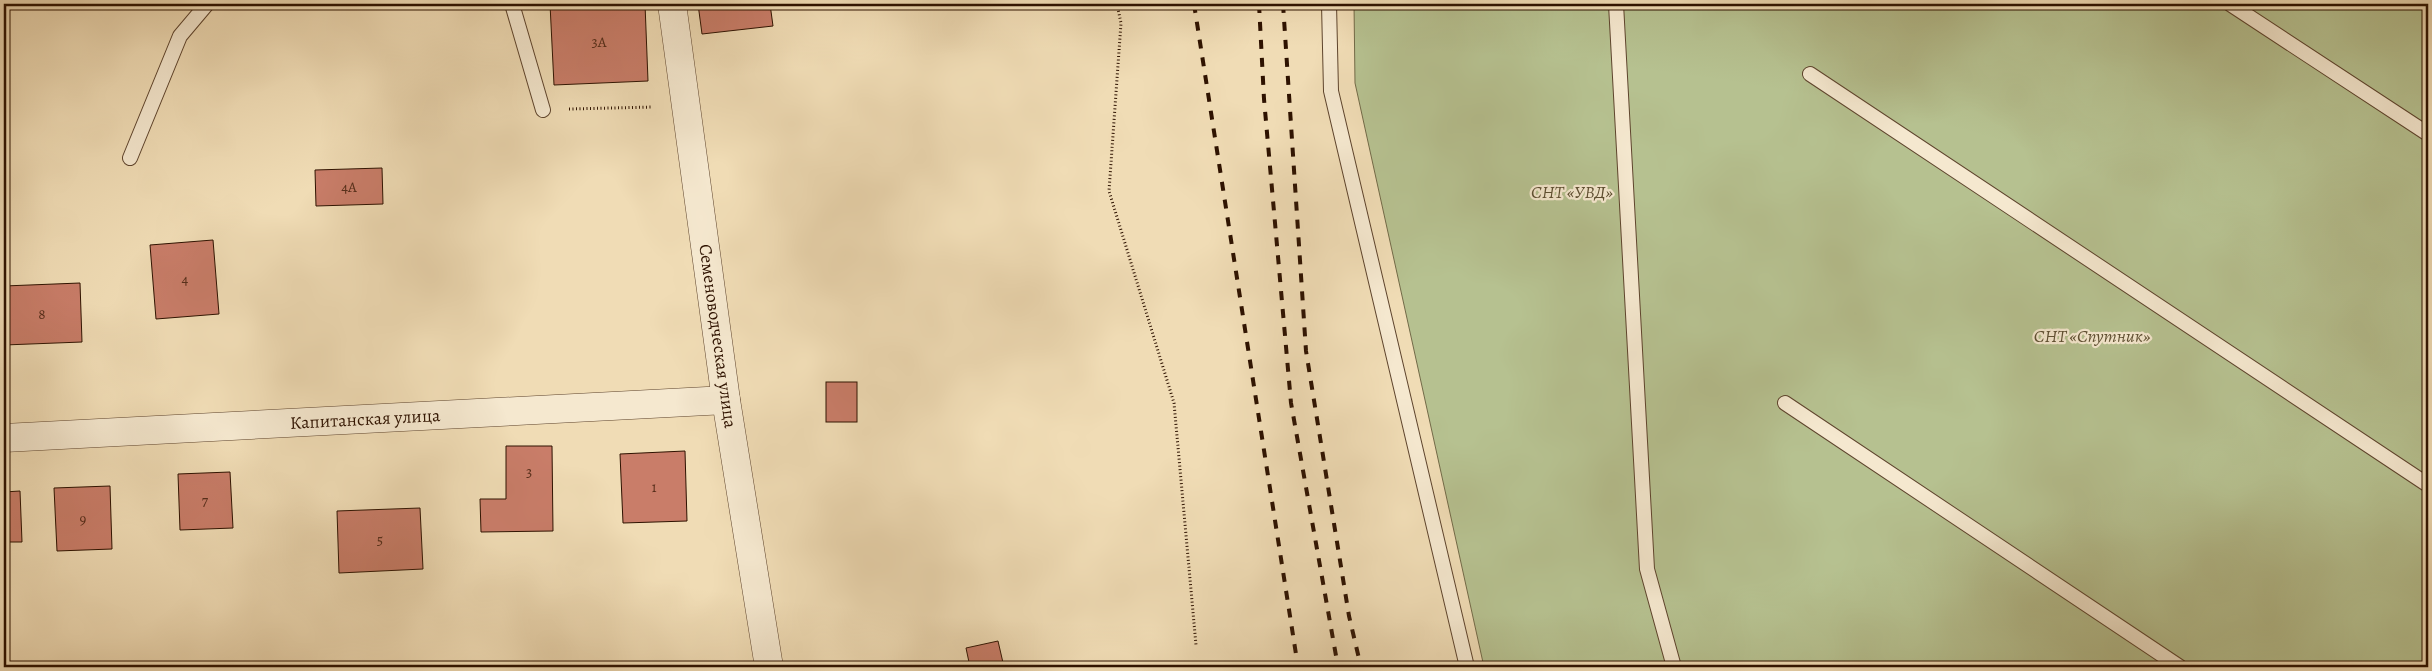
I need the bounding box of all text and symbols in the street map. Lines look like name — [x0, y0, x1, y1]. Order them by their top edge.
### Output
house number: 3А — [591, 32, 607, 52]
house number: 4А — [341, 177, 357, 197]
park label: СНТ «УВД» — [1531, 180, 1614, 204]
street label: Семеноводческая улица — [693, 242, 743, 430]
house number: 4 — [182, 269, 189, 289]
house number: 8 — [38, 304, 46, 324]
park label: СНТ «Спутник» — [2034, 324, 2151, 348]
street label: Капитанская улица — [289, 403, 441, 435]
house number: 3 — [526, 462, 532, 482]
house number: 1 — [651, 477, 657, 497]
house number: 7 — [202, 491, 209, 511]
house number: 9 — [80, 509, 87, 529]
house number: 5 — [377, 530, 383, 550]

